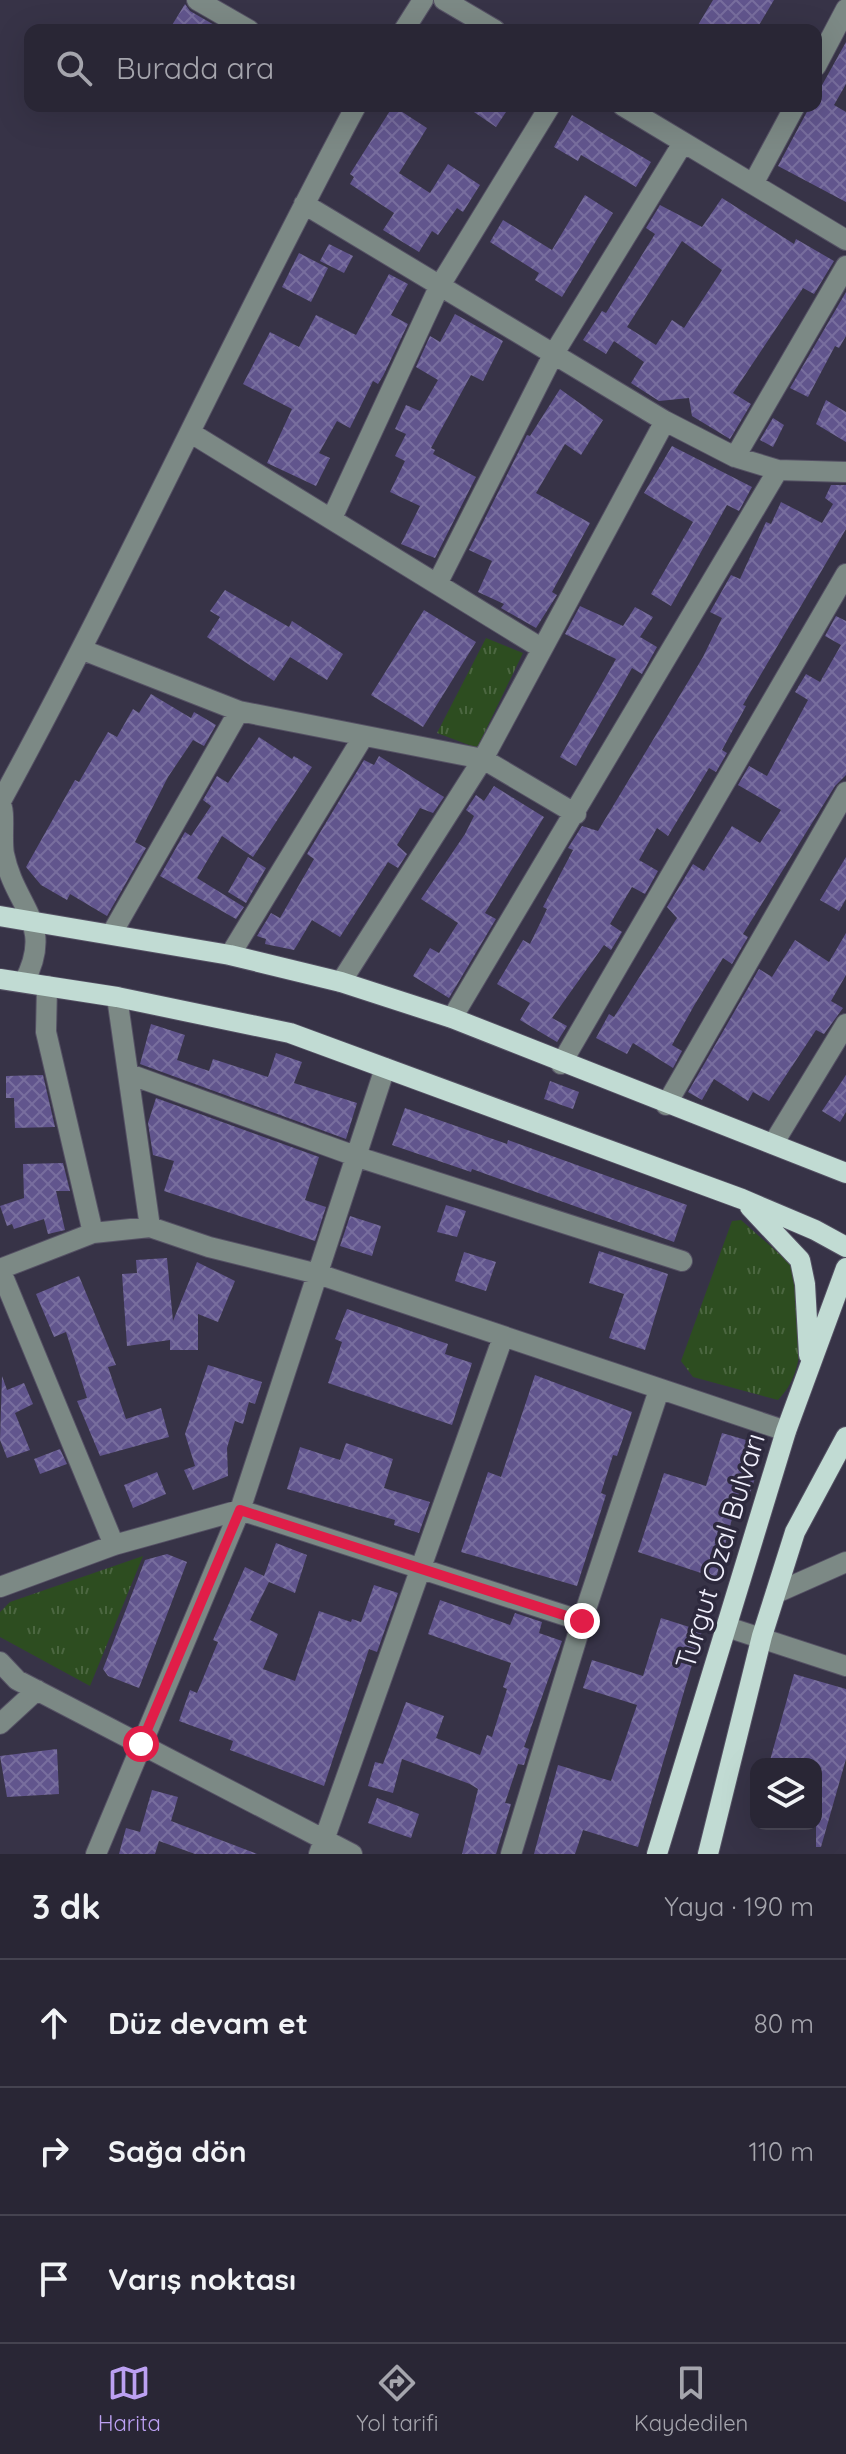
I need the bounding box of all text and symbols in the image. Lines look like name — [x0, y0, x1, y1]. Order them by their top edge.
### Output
search box — [24, 24, 822, 112]
icon: search — [52, 46, 96, 90]
text: Burada ara — [116, 49, 274, 87]
street label: Turgut Ozal Bulvarı — [667, 1429, 772, 1673]
route end — [564, 1603, 600, 1639]
route start — [123, 1726, 159, 1762]
map controls — [750, 1758, 822, 1830]
button: layers — [750, 1758, 822, 1830]
text: 3 dk — [32, 1885, 100, 1928]
text: Yaya · 190 m — [664, 1890, 814, 1923]
icon: ahead — [32, 2001, 76, 2045]
text: Düz devam et — [108, 2004, 308, 2042]
text: 80 m — [754, 2007, 814, 2040]
icon: right — [32, 2129, 76, 2173]
text: Sağa dön — [108, 2132, 247, 2170]
text: 110 m — [748, 2135, 814, 2168]
icon: arrive — [32, 2257, 76, 2301]
text: Varış noktası — [108, 2260, 296, 2298]
tab: Harita — [98, 2361, 161, 2437]
tab: Yol tarifi — [356, 2361, 439, 2437]
tab: Kaydedilen — [634, 2361, 748, 2437]

